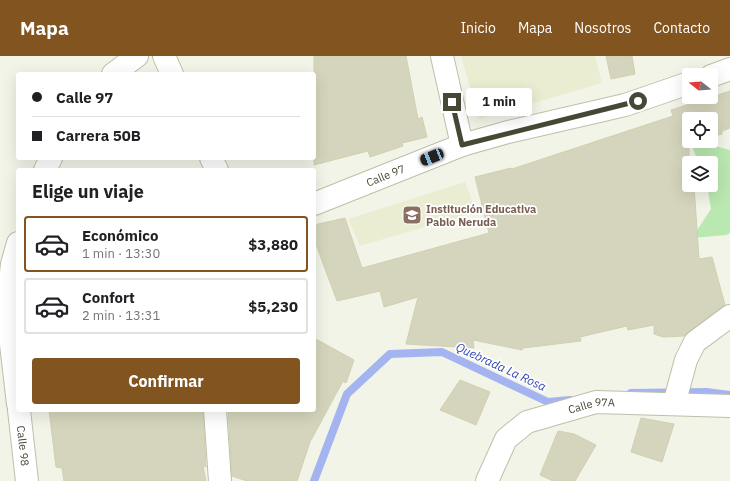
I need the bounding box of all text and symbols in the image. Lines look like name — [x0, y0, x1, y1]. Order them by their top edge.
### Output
text: Mapa — [20, 16, 69, 40]
text: Inicio — [460, 19, 496, 37]
text: Mapa — [518, 19, 552, 37]
text: Nosotros — [574, 19, 631, 37]
text: Contacto — [653, 19, 710, 37]
north arrow — [682, 68, 718, 104]
map controls — [682, 68, 718, 192]
text: Calle 97 — [56, 88, 113, 107]
callout: 1 min — [466, 88, 532, 116]
route start — [629, 92, 647, 110]
route end — [443, 93, 461, 111]
text: 1 min — [482, 93, 516, 110]
button: locate — [682, 112, 718, 148]
text: Carrera 50B — [56, 126, 141, 145]
car — [419, 147, 445, 167]
button: layers — [682, 156, 718, 192]
street label: Calle 97 — [364, 161, 407, 189]
text: Elige un viaje — [32, 180, 144, 203]
place label: Institución Educativa Pablo Neruda — [426, 202, 536, 229]
school or university icon: Institución Educativa Pablo Neruda — [401, 204, 423, 226]
icon: car — [34, 226, 70, 262]
text: Económico — [82, 226, 158, 245]
text: $3,880 — [248, 235, 298, 254]
text: 1 min · 13:30 — [82, 245, 160, 262]
icon: car — [34, 288, 70, 324]
text: Confort — [82, 288, 135, 307]
text: $5,230 — [248, 297, 298, 316]
text: 2 min · 13:31 — [82, 307, 160, 324]
water label: Quebrada La Rosa — [454, 339, 549, 394]
button: Confirmar — [32, 358, 300, 404]
street label: Calle 97A — [566, 395, 615, 417]
street label: Calle 98 — [14, 425, 32, 467]

